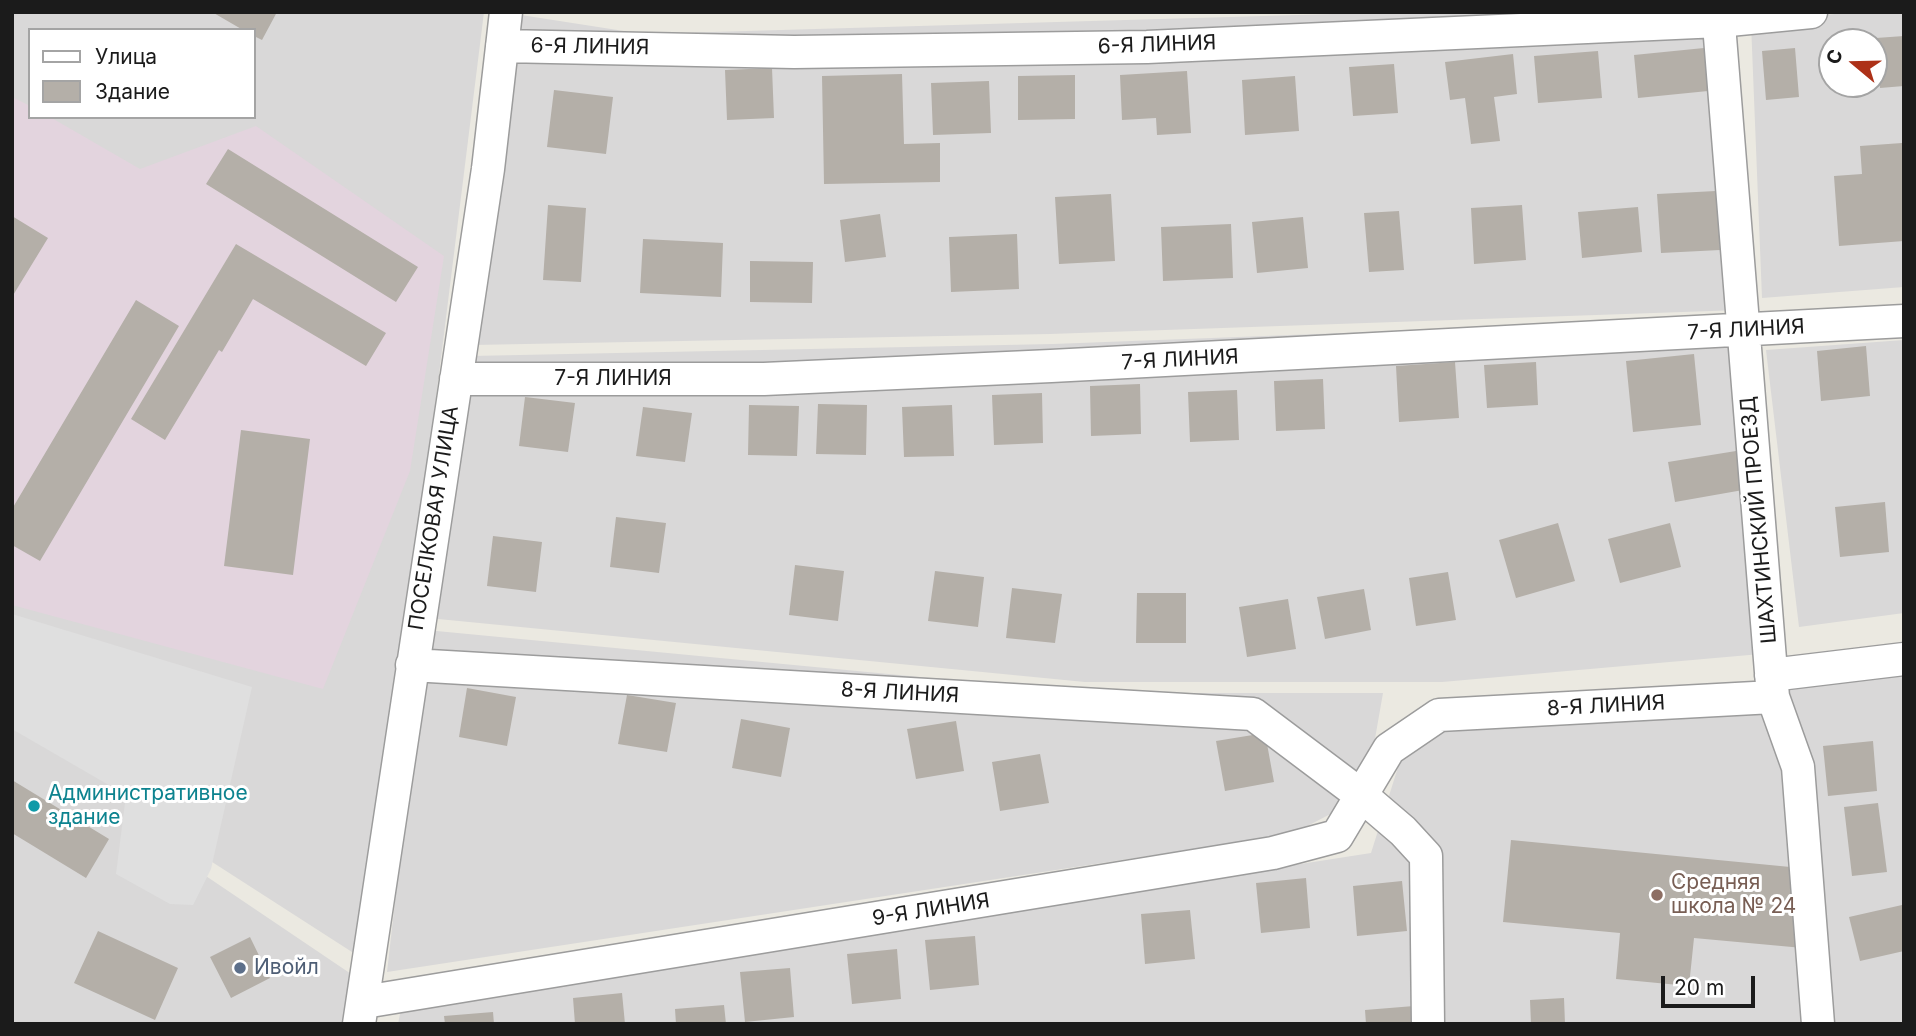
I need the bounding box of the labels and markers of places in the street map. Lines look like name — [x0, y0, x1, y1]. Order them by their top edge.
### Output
place label: Административное здание — [48, 781, 248, 831]
marker: Административное здание — [26, 798, 42, 814]
place label: Средняя школа № 24 — [1671, 870, 1796, 920]
marker: Средняя школа № 24 — [1649, 887, 1665, 903]
place label: Ивойл — [254, 955, 319, 981]
marker: Ивойл — [232, 960, 248, 976]

